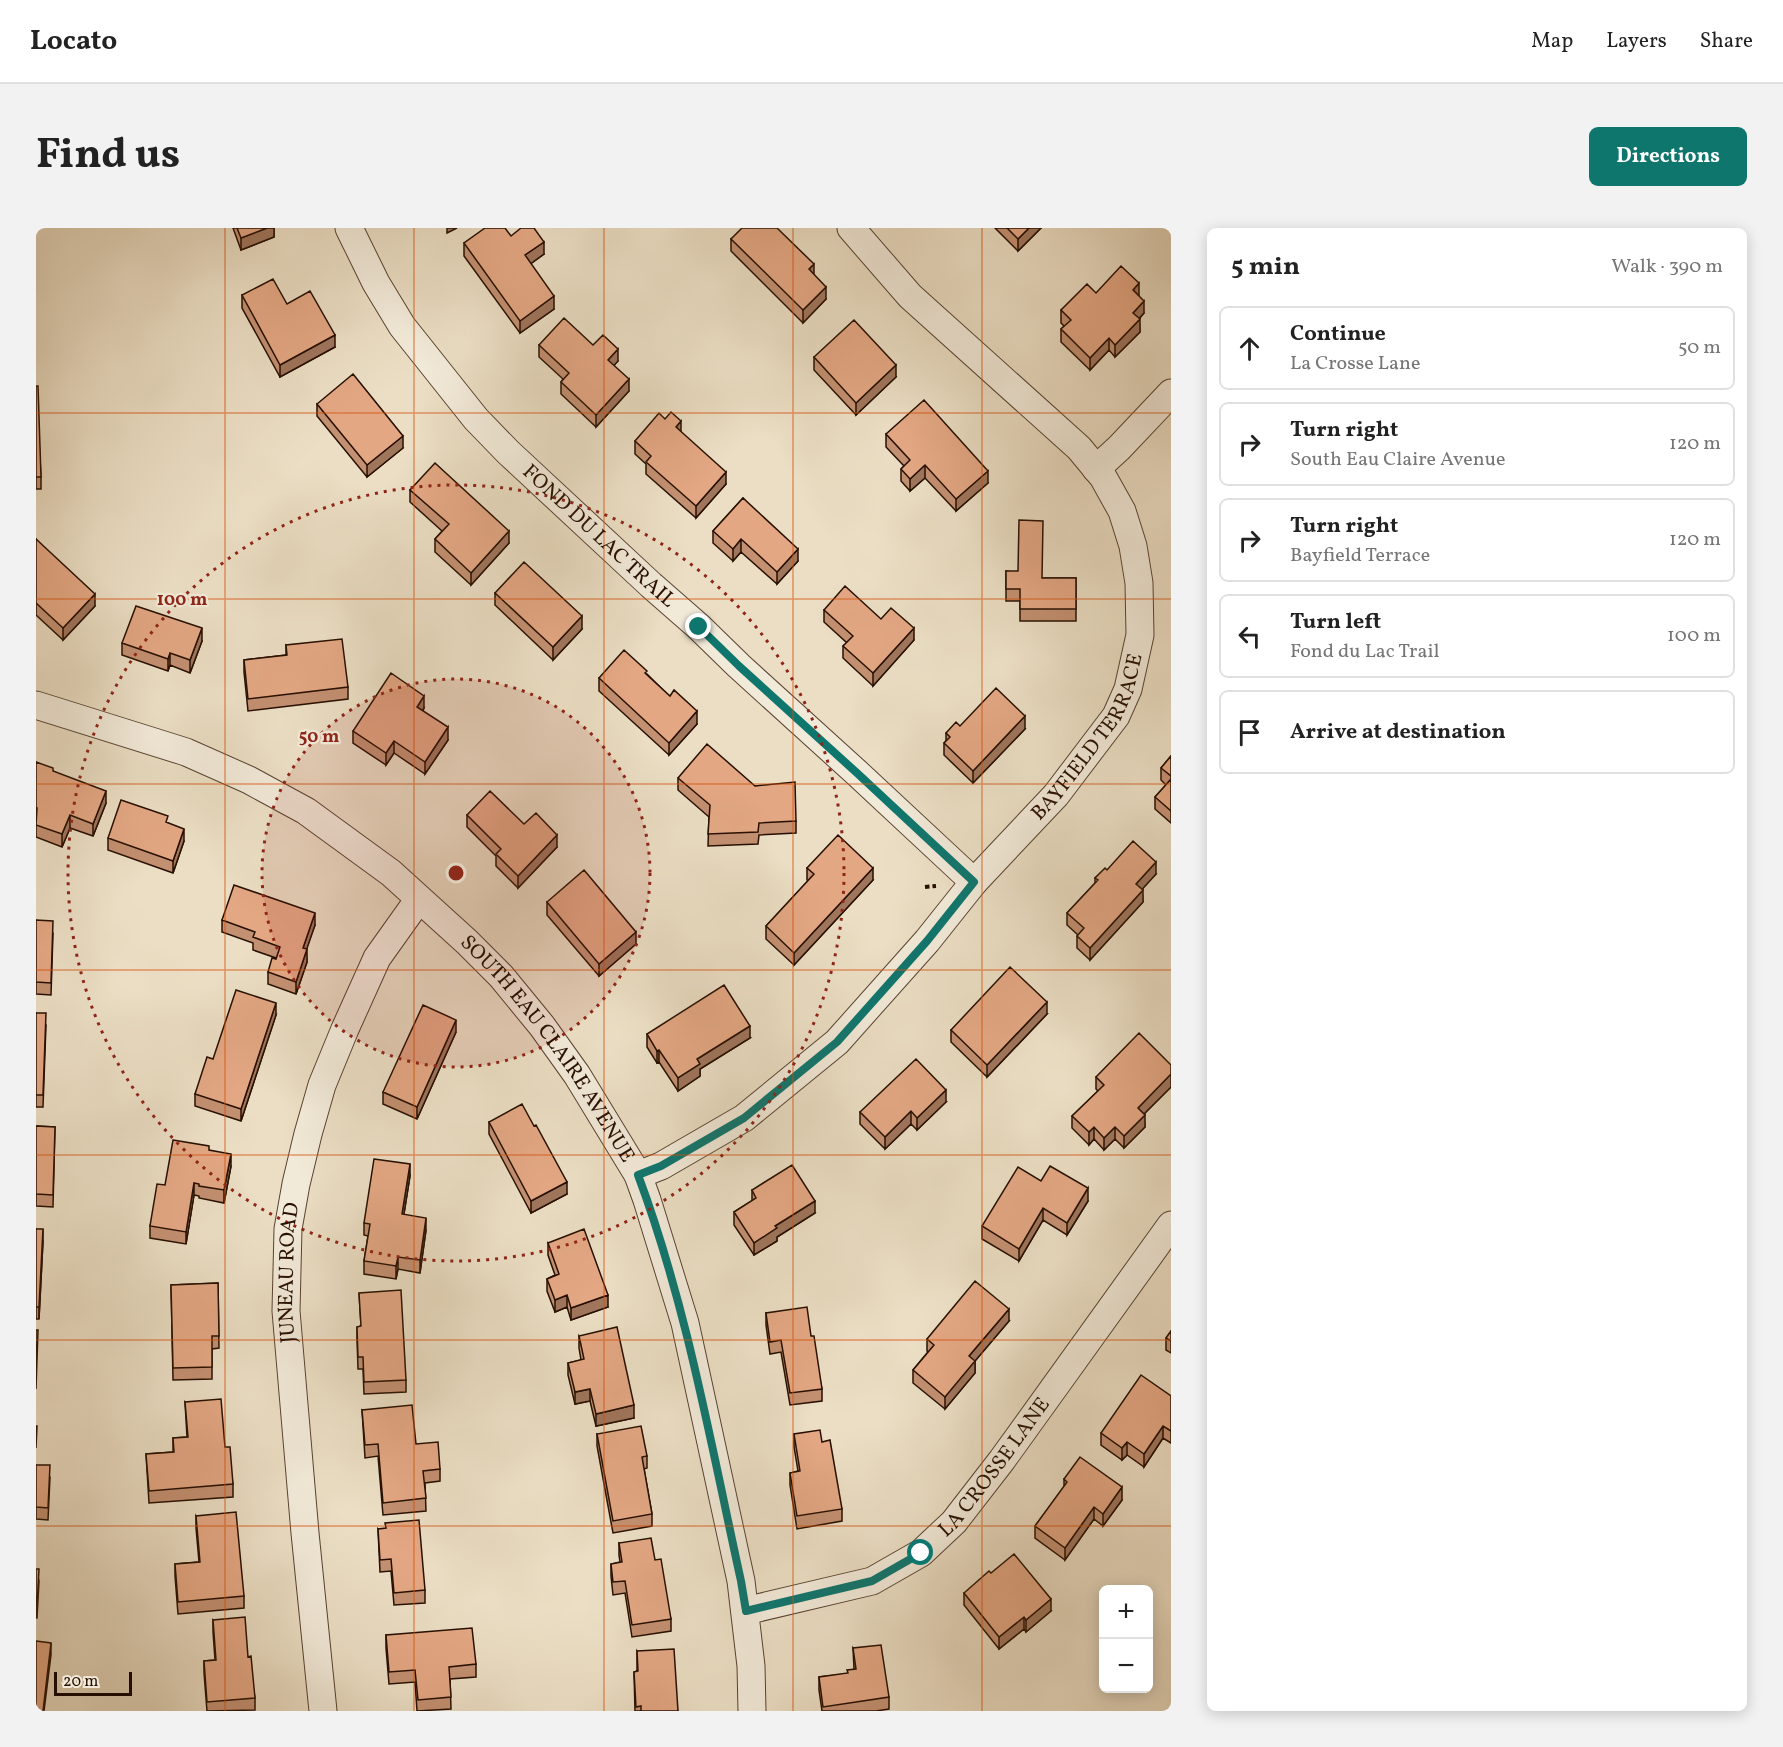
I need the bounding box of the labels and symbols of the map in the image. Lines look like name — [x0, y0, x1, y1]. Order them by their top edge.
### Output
street label: FOND DU LAC TRAIL — [516, 458, 682, 615]
text: 100 m — [157, 588, 207, 613]
route end — [685, 613, 711, 639]
street label: BAYFIELD TERRACE — [1025, 651, 1150, 827]
text: 50 m — [299, 725, 339, 750]
centre of rings — [446, 863, 466, 883]
street label: SOUTH EAU CLAIRE AVENUE — [453, 928, 641, 1168]
street label: JUNEAU ROAD — [271, 1200, 307, 1344]
street label: LA CROSSE LANE — [932, 1392, 1057, 1544]
route start — [907, 1539, 933, 1565]
scale bar — [54, 1669, 132, 1696]

